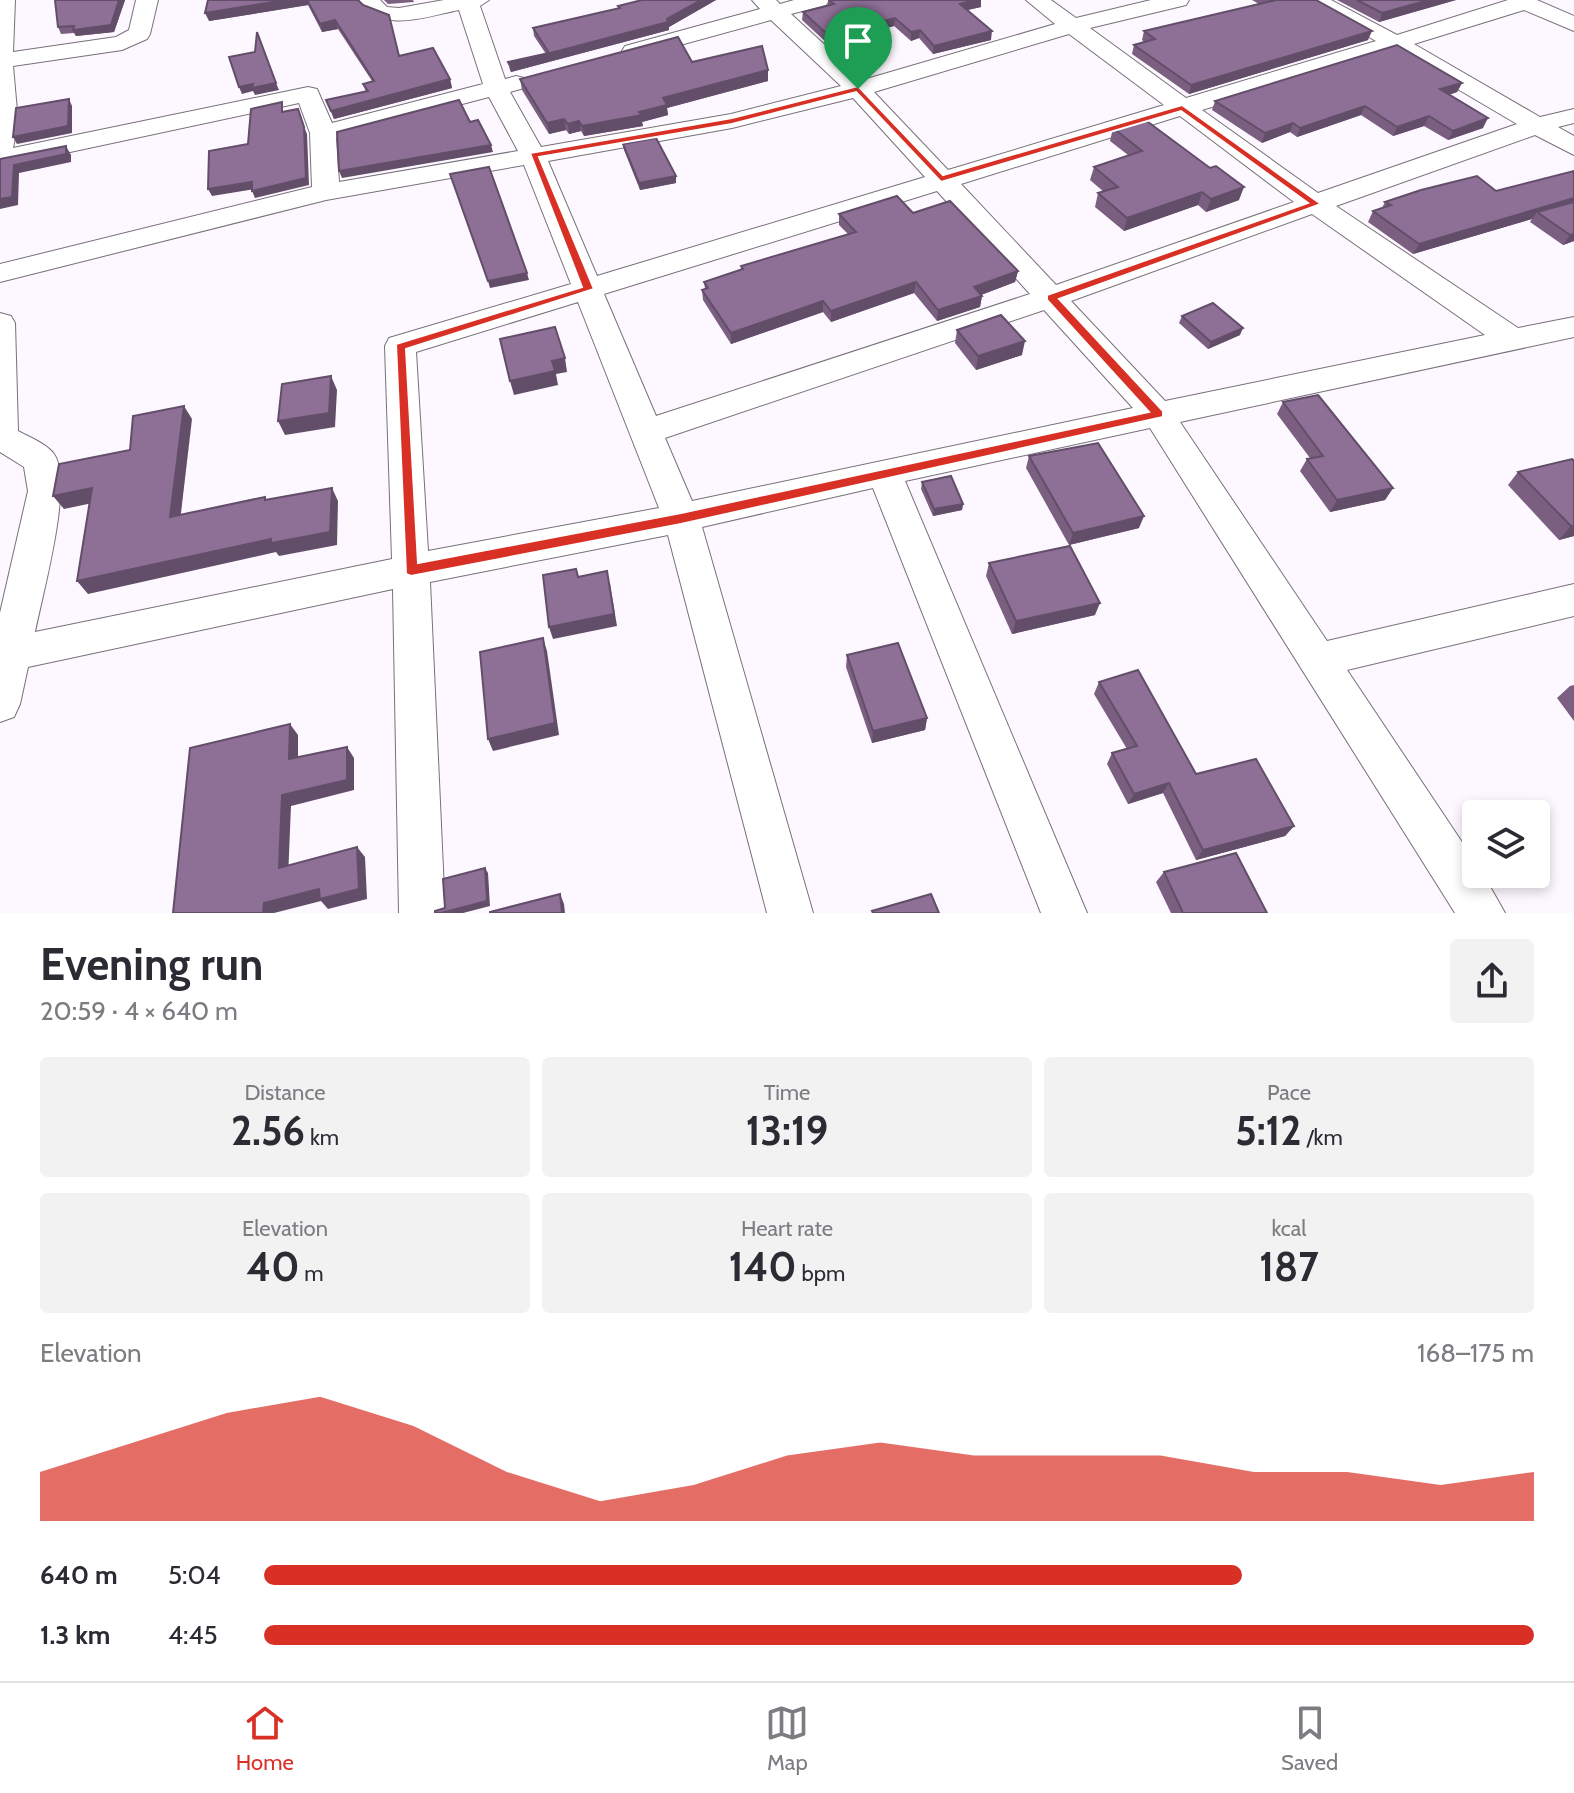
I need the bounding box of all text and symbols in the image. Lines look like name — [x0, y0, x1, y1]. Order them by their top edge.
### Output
pin — [824, 7, 892, 89]
icon: arrive — [836, 19, 880, 63]
map controls — [1462, 800, 1550, 888]
button: layers — [1462, 800, 1550, 888]
text: Evening run — [40, 938, 263, 991]
button: share — [1450, 939, 1534, 1023]
text: 20:59 · 4 × 640 m — [40, 995, 238, 1027]
text: Distance — [245, 1079, 325, 1106]
text: Time — [764, 1079, 810, 1106]
text: Pace — [1267, 1079, 1311, 1106]
text: 2.56 — [231, 1106, 305, 1155]
text: 13:19 — [746, 1106, 828, 1155]
text: 5:12 — [1235, 1106, 1302, 1155]
text: km — [305, 1124, 339, 1151]
text: /km — [1302, 1124, 1343, 1151]
text: Elevation — [242, 1215, 328, 1242]
text: Heart rate — [741, 1215, 833, 1242]
text: kcal — [1271, 1215, 1307, 1242]
text: 40 — [246, 1242, 299, 1291]
text: 140 — [729, 1242, 797, 1291]
text: 187 — [1259, 1242, 1319, 1291]
text: m — [299, 1260, 324, 1287]
text: bpm — [797, 1260, 845, 1287]
text: Elevation — [40, 1337, 142, 1369]
text: 168–175 m — [1417, 1337, 1534, 1369]
text: 640 m — [40, 1559, 118, 1591]
text: 5:04 — [168, 1559, 221, 1591]
text: 1.3 km — [40, 1619, 110, 1651]
text: 4:45 — [168, 1619, 218, 1651]
tab: Home — [236, 1701, 294, 1776]
tab: Map — [765, 1701, 809, 1776]
tab: Saved — [1281, 1701, 1338, 1776]

